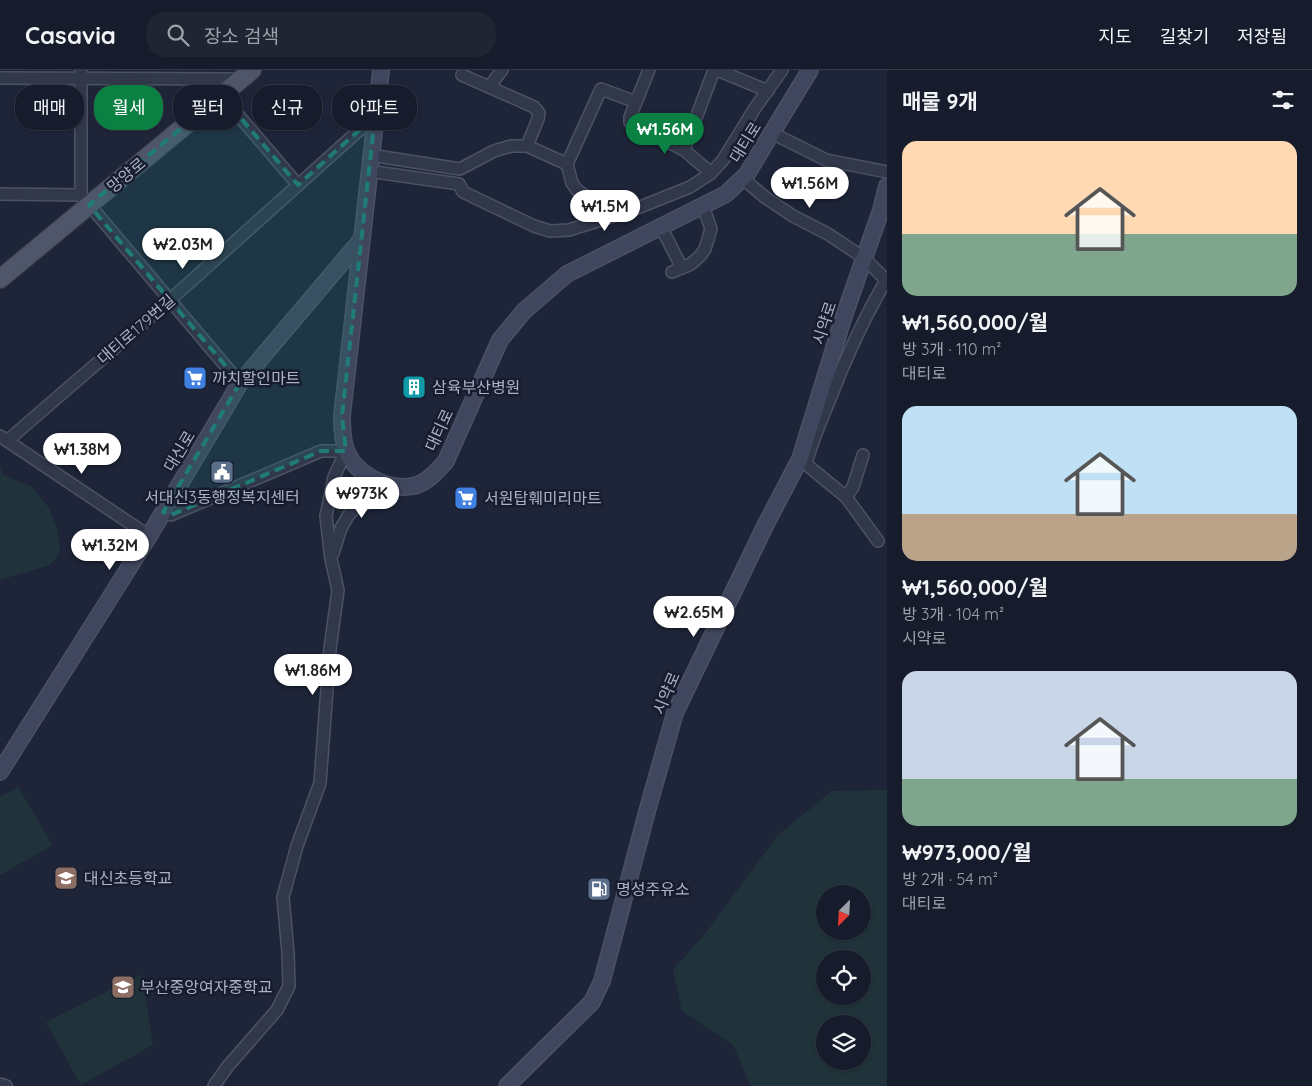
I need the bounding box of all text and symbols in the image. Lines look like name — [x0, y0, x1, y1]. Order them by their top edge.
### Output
search box — [146, 12, 496, 57]
text: Casavia — [25, 20, 116, 50]
icon: search — [164, 21, 192, 49]
text: 장소 검색 — [204, 24, 279, 48]
text: 지도 — [1099, 25, 1132, 48]
text: 길찾기 — [1160, 25, 1209, 48]
text: 저장됨 — [1237, 25, 1287, 48]
chip: 매매 — [15, 85, 84, 130]
chip: 월세 — [94, 85, 163, 130]
chip: 필터 — [173, 85, 242, 130]
chip: 신규 — [252, 85, 322, 130]
chip: 아파트 — [332, 85, 417, 130]
icon: filters — [1269, 86, 1297, 114]
text: 매물 9개 — [902, 88, 978, 114]
pin: ₩1.56M — [624, 112, 706, 155]
street label: 대티로 — [725, 118, 765, 166]
text: ₩1.56M — [637, 119, 693, 139]
street label: 망양로 — [103, 153, 150, 197]
pin: ₩1.56M — [769, 166, 851, 209]
text: ₩1.56M — [782, 173, 838, 193]
icon: home — [1055, 174, 1145, 264]
pin: ₩1.5M — [570, 190, 640, 232]
text: ₩1.5M — [581, 196, 629, 216]
pin: ₩2.03M — [142, 228, 224, 270]
text: ₩2.03M — [153, 234, 213, 254]
street label: 대티로179번길 — [93, 290, 179, 368]
street label: 시약로 — [808, 299, 840, 347]
text: ₩1,560,000/월 — [902, 309, 1048, 335]
text: 방 3개 · 110 m² — [902, 339, 1001, 359]
text: 대티로 — [902, 363, 946, 383]
supermarket icon: 까치할인마트 — [182, 365, 208, 391]
place label: 까치할인마트 — [212, 368, 300, 388]
building icon: 삼육부산병원 — [401, 374, 427, 400]
place label: 삼육부산병원 — [432, 377, 520, 397]
street label: 대티로 — [421, 406, 458, 454]
street label: 대신로 — [159, 427, 199, 475]
pin: ₩1.38M — [41, 432, 123, 475]
text: ₩1.38M — [54, 439, 110, 459]
icon: home — [1055, 439, 1145, 529]
public building icon: 서대신3동행정복지센터 — [209, 459, 235, 485]
pin: ₩973K — [327, 476, 397, 519]
text: ₩973K — [336, 483, 388, 503]
supermarket icon: 서원탑훼미리마트 — [453, 485, 479, 511]
place label: 서대신3동행정복지센터 — [144, 487, 300, 507]
place label: 서원탑훼미리마트 — [484, 488, 602, 508]
pin: ₩1.32M — [69, 528, 151, 571]
text: ₩1.32M — [82, 535, 138, 555]
text: ₩1,560,000/월 — [902, 574, 1048, 600]
pin: ₩2.65M — [653, 596, 735, 638]
text: ₩2.65M — [664, 602, 724, 622]
text: 방 3개 · 104 m² — [902, 604, 1004, 624]
text: 시약로 — [902, 628, 946, 648]
pin: ₩1.86M — [272, 654, 354, 696]
text: ₩1.86M — [285, 660, 341, 680]
street label: 시약로 — [648, 669, 684, 717]
icon: home — [1055, 704, 1145, 794]
text: ₩973,000/월 — [902, 839, 1032, 865]
school or university icon: 대신초등학교 — [53, 865, 79, 891]
place label: 대신초등학교 — [84, 868, 172, 888]
text: 방 2개 · 54 m² — [902, 869, 998, 889]
fuel station icon: 명성주유소 — [586, 876, 612, 902]
place label: 명성주유소 — [616, 879, 690, 899]
north arrow — [816, 885, 871, 940]
map controls — [816, 885, 871, 1070]
text: 대티로 — [902, 893, 946, 913]
button: locate — [816, 950, 871, 1005]
school or university icon: 부산중앙여자중학교 — [110, 974, 136, 1000]
place label: 부산중앙여자중학교 — [140, 977, 272, 997]
button: layers — [816, 1015, 871, 1070]

